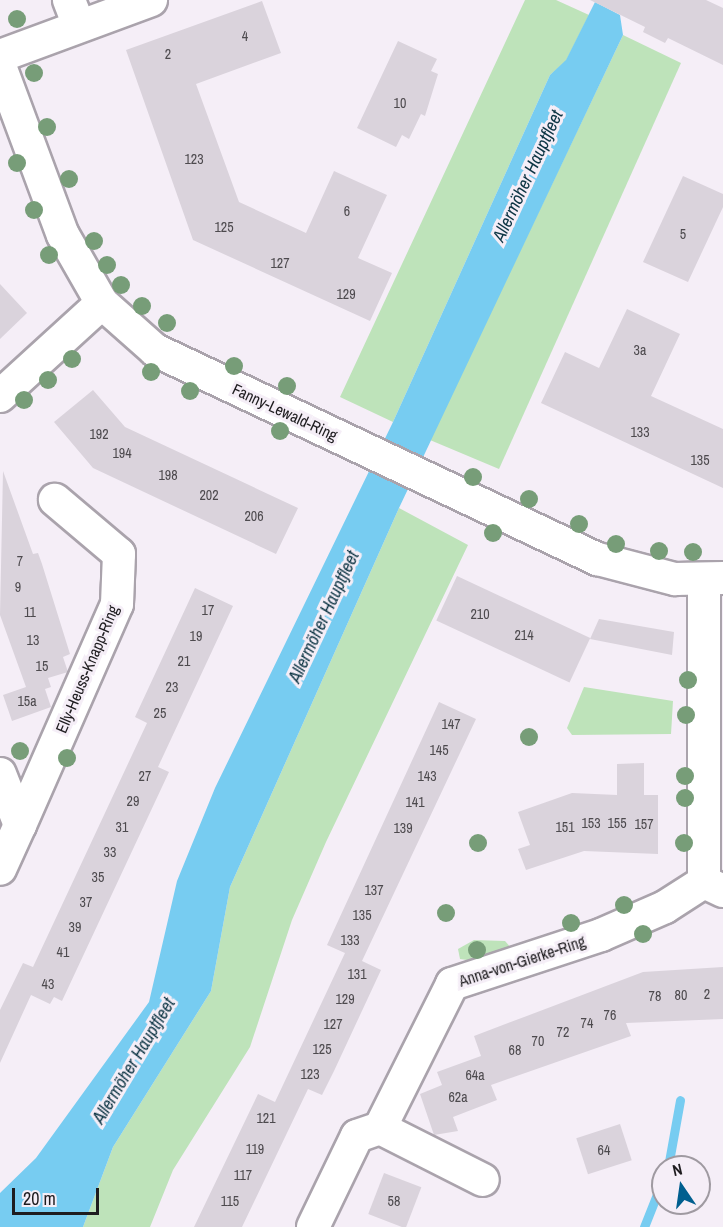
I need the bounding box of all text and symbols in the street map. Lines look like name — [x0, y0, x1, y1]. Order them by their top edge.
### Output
house number: 4 — [242, 28, 248, 44]
house number: 2 — [165, 46, 171, 62]
house number: 10 — [394, 95, 406, 111]
water label: Allermöher Hauptfleet — [488, 107, 568, 245]
house number: 123 — [184, 151, 204, 167]
house number: 6 — [344, 203, 350, 219]
house number: 125 — [214, 219, 234, 235]
house number: 5 — [680, 226, 686, 242]
house number: 127 — [270, 255, 290, 271]
house number: 129 — [336, 286, 356, 302]
house number: 3a — [634, 342, 646, 358]
street label: Fanny-Lewald-Ring — [229, 379, 341, 445]
house number: 133 — [630, 424, 650, 440]
house number: 192 — [89, 426, 109, 442]
house number: 194 — [112, 445, 132, 461]
house number: 135 — [690, 452, 710, 468]
house number: 198 — [158, 467, 178, 483]
house number: 202 — [199, 487, 219, 503]
house number: 206 — [244, 508, 264, 524]
water label: Allermöher Hauptfleet — [284, 548, 364, 686]
house number: 7 — [17, 553, 23, 569]
house number: 9 — [15, 579, 21, 595]
street label: Elly-Heuss-Knapp-Ring — [51, 602, 123, 736]
house number: 17 — [202, 602, 214, 618]
house number: 11 — [24, 604, 36, 620]
house number: 210 — [470, 606, 490, 622]
house number: 214 — [514, 627, 534, 643]
house number: 19 — [190, 628, 202, 644]
house number: 13 — [27, 632, 39, 648]
house number: 21 — [178, 653, 190, 669]
house number: 15 — [36, 658, 48, 674]
house number: 23 — [166, 679, 178, 695]
house number: 15a — [17, 693, 37, 709]
house number: 25 — [154, 705, 166, 721]
house number: 147 — [441, 716, 461, 732]
house number: 145 — [429, 742, 449, 758]
house number: 27 — [139, 768, 151, 784]
house number: 143 — [417, 768, 437, 784]
house number: 29 — [127, 793, 139, 809]
house number: 141 — [405, 794, 425, 810]
house number: 153 — [581, 815, 601, 831]
house number: 155 — [607, 815, 627, 831]
house number: 157 — [634, 816, 654, 832]
house number: 31 — [116, 819, 128, 835]
house number: 151 — [555, 819, 575, 835]
house number: 139 — [393, 820, 413, 836]
house number: 33 — [104, 844, 116, 860]
house number: 35 — [92, 869, 104, 885]
house number: 137 — [364, 882, 384, 898]
house number: 37 — [80, 894, 92, 910]
house number: 135 — [352, 907, 372, 923]
house number: 39 — [69, 919, 81, 935]
street label: Anna-von-Gierke-Ring — [456, 931, 588, 991]
house number: 133 — [340, 932, 360, 948]
house number: 41 — [57, 944, 69, 960]
house number: 131 — [347, 966, 367, 982]
house number: 43 — [42, 976, 54, 992]
house number: 2 — [704, 986, 710, 1002]
house number: 80 — [675, 987, 687, 1003]
house number: 78 — [649, 988, 661, 1004]
house number: 129 — [335, 991, 355, 1007]
water label: Allermöher Hauptfleet — [88, 994, 180, 1128]
house number: 76 — [604, 1007, 616, 1023]
house number: 74 — [581, 1015, 593, 1031]
house number: 127 — [323, 1016, 343, 1032]
house number: 72 — [557, 1024, 569, 1040]
house number: 70 — [532, 1033, 544, 1049]
house number: 125 — [312, 1041, 332, 1057]
house number: 68 — [509, 1042, 521, 1058]
house number: 123 — [300, 1066, 320, 1082]
house number: 64a — [465, 1067, 485, 1083]
house number: 62a — [448, 1089, 468, 1105]
house number: 121 — [256, 1110, 276, 1126]
house number: 119 — [246, 1141, 264, 1157]
house number: 64 — [598, 1142, 610, 1158]
north arrow — [651, 1155, 711, 1215]
text: N — [670, 1158, 684, 1181]
house number: 117 — [234, 1167, 252, 1183]
scale bar — [15, 1176, 102, 1214]
text: 20 m — [23, 1186, 56, 1211]
house number: 115 — [221, 1193, 239, 1209]
house number: 58 — [388, 1193, 400, 1209]

